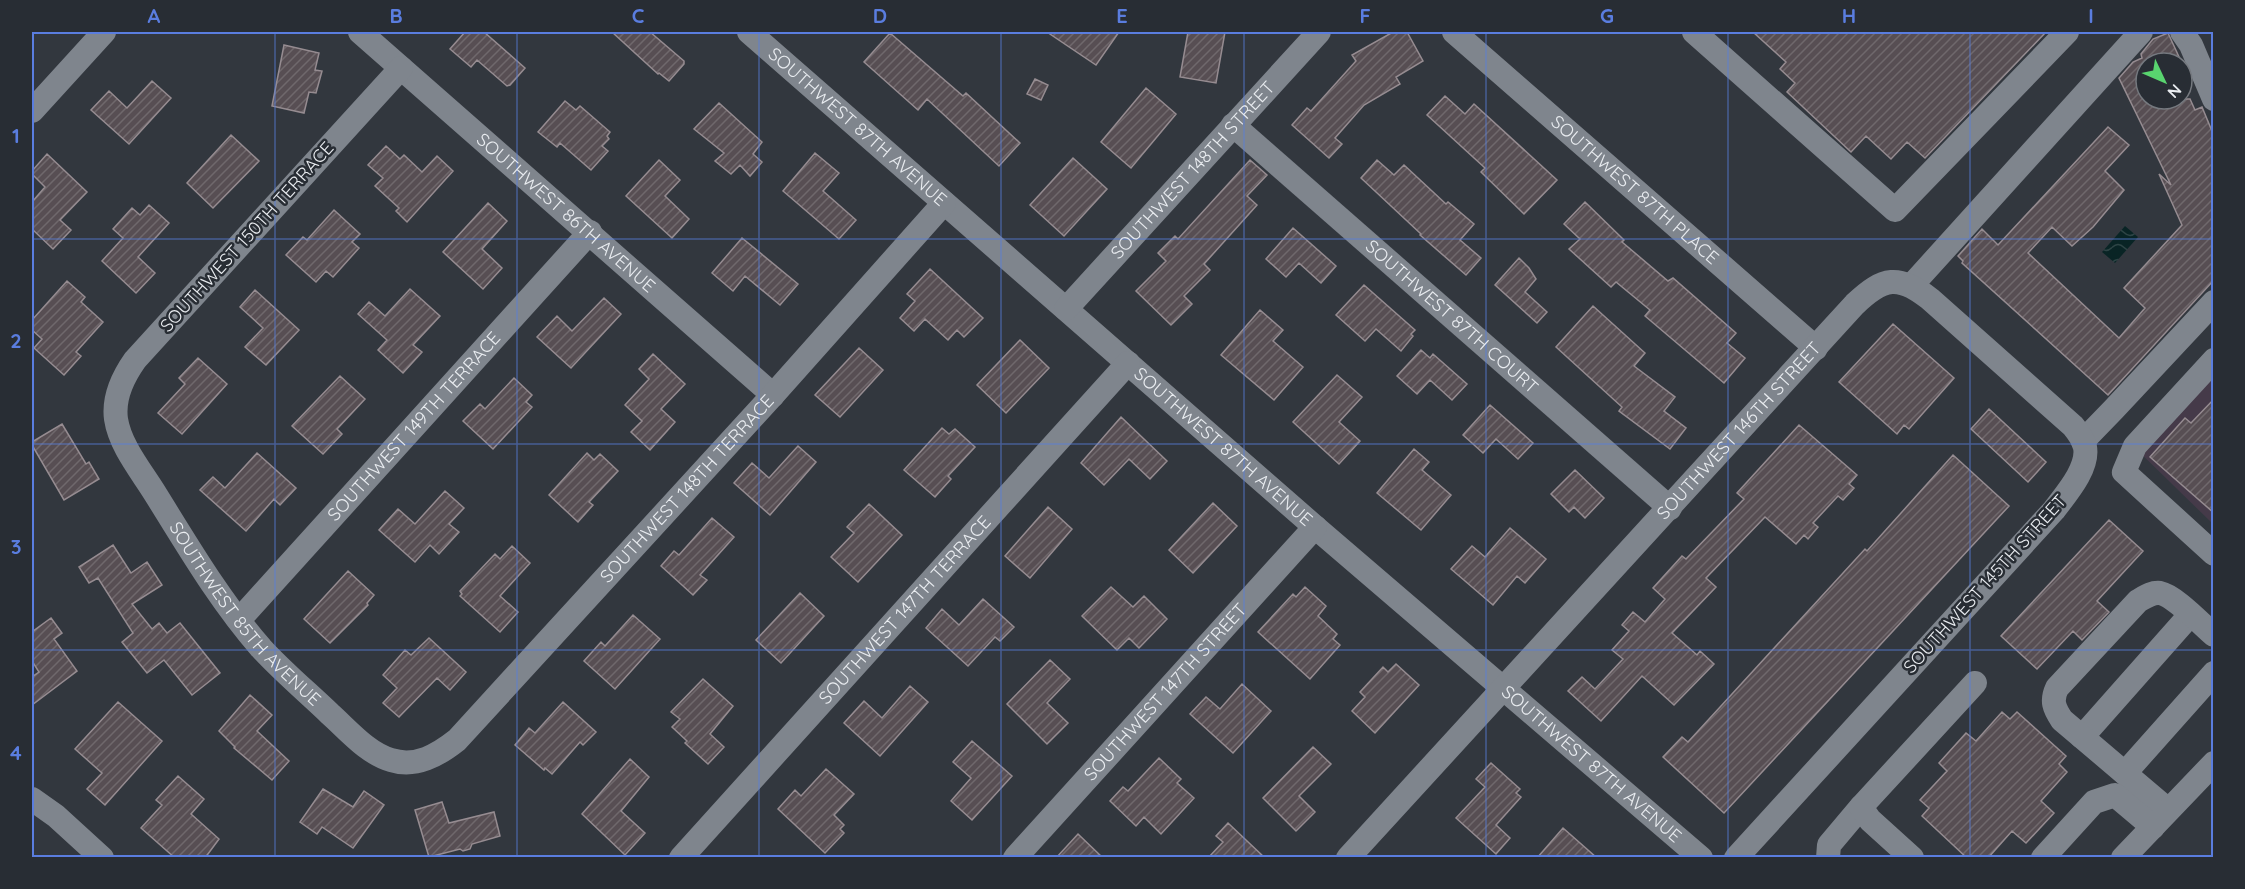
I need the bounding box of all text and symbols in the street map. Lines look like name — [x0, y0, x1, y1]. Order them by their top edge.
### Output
text: A — [148, 3, 161, 28]
text: B — [389, 3, 403, 28]
text: C — [632, 3, 645, 28]
text: D — [873, 3, 887, 28]
text: E — [1116, 3, 1128, 28]
text: F — [1359, 3, 1371, 28]
text: G — [1600, 3, 1614, 28]
text: H — [1842, 3, 1856, 28]
text: I — [2088, 3, 2094, 28]
street label: SOUTHWEST 87TH AVENUE — [764, 42, 952, 211]
north arrow — [2134, 51, 2194, 111]
street label: SOUTHWEST 148TH STREET — [1105, 76, 1280, 264]
text: N — [2164, 80, 2186, 103]
street label: SOUTHWEST 87TH PLACE — [1547, 110, 1724, 269]
text: 1 — [12, 123, 20, 148]
street label: SOUTHWEST 86TH AVENUE — [472, 128, 660, 297]
street label: SOUTHWEST 150TH TERRACE — [155, 137, 338, 337]
street label: SOUTHWEST 87TH COURT — [1361, 234, 1543, 398]
street label: SOUTHWEST 149TH TERRACE — [322, 327, 505, 526]
text: 2 — [10, 328, 22, 353]
street label: SOUTHWEST 146TH STREET — [1651, 337, 1826, 524]
street label: SOUTHWEST 87TH AVENUE — [1130, 362, 1318, 531]
street label: SOUTHWEST 148TH TERRACE — [595, 390, 779, 587]
street label: SOUTHWEST 145TH STREET — [1898, 489, 2071, 678]
street label: SOUTHWEST 147TH TERRACE — [813, 511, 996, 709]
street label: SOUTHWEST 85TH AVENUE — [164, 517, 326, 711]
text: 3 — [11, 534, 21, 559]
street label: SOUTHWEST 147TH STREET — [1079, 598, 1252, 785]
street label: SOUTHWEST 87TH AVENUE — [1497, 680, 1686, 847]
text: 4 — [10, 740, 22, 765]

